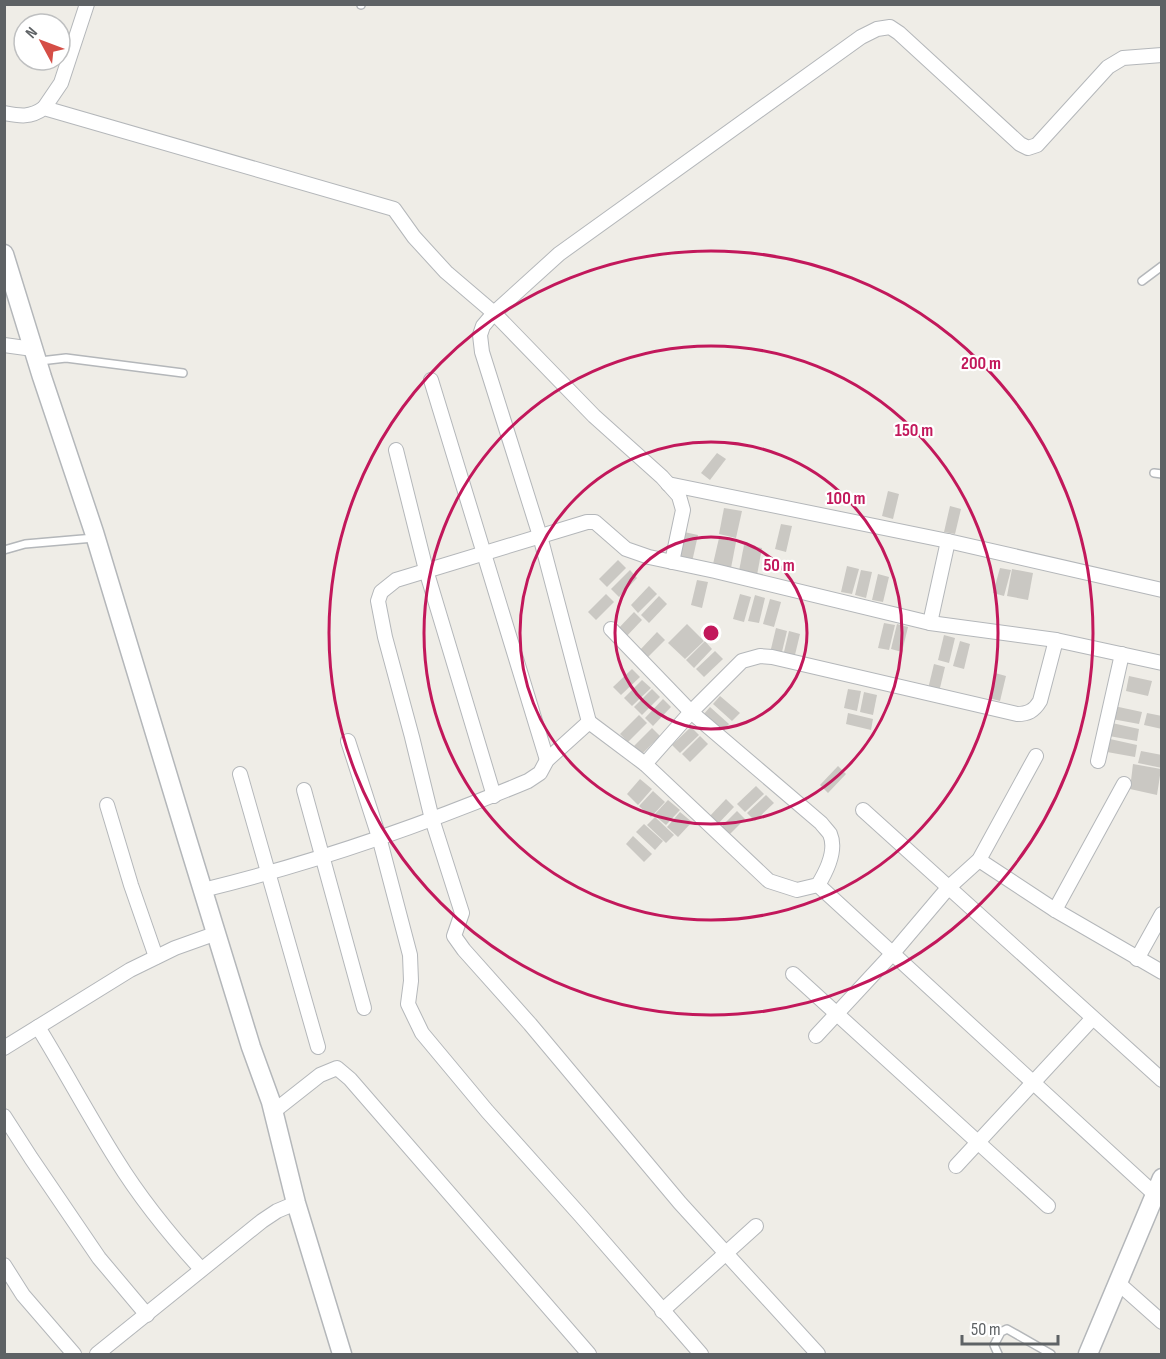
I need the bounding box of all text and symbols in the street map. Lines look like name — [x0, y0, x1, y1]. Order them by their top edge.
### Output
north arrow — [12, 12, 72, 72]
text: N — [22, 24, 42, 43]
text: 200 m — [961, 353, 1001, 374]
text: 150 m — [895, 420, 933, 441]
text: 100 m — [827, 488, 866, 509]
text: 50 m — [763, 555, 795, 576]
centre of rings — [701, 623, 721, 643]
scale bar — [962, 1308, 1058, 1346]
text: 50 m — [971, 1319, 1001, 1340]

